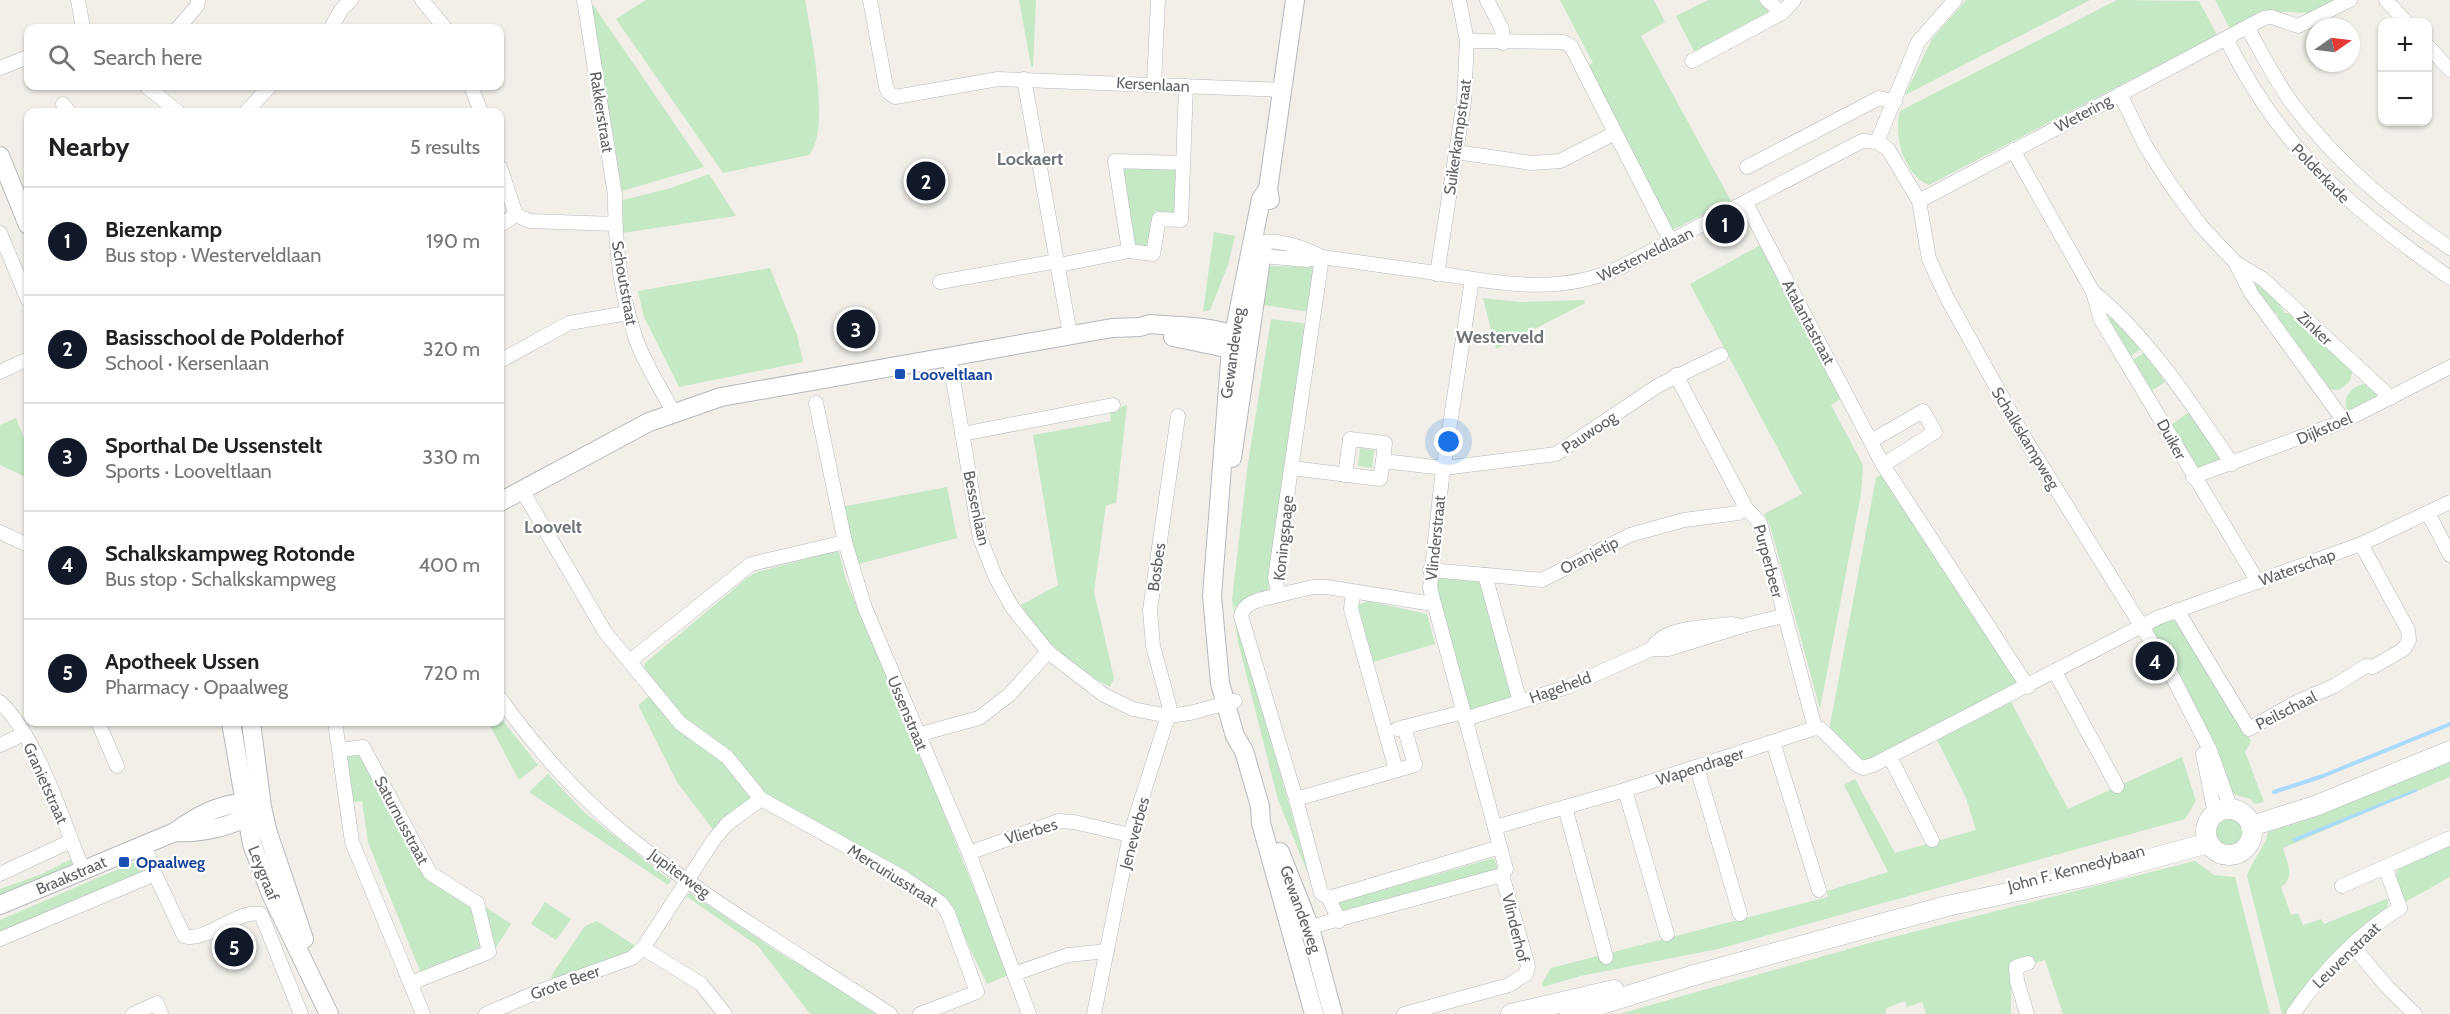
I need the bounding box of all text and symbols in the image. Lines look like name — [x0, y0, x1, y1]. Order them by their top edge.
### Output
north arrow — [2306, 18, 2360, 72]
map controls — [2378, 18, 2432, 126]
button: + — [2378, 18, 2432, 72]
search box — [24, 24, 504, 90]
icon: search — [45, 41, 78, 74]
text: Search here — [93, 44, 202, 71]
street label: Rakkerstraat — [586, 70, 617, 155]
button: − — [2378, 72, 2432, 126]
street label: Kersenlaan — [1116, 73, 1190, 96]
street label: Suikerkampstraat — [1440, 78, 1475, 196]
street label: Wetering — [2052, 90, 2116, 136]
text: Nearby — [48, 131, 129, 163]
text: 5 results — [410, 135, 480, 159]
street label: Polderkade — [2288, 140, 2354, 207]
district label: Lockaert — [997, 148, 1063, 170]
pin: 2 — [906, 158, 946, 204]
pin: 1 — [1706, 202, 1744, 246]
text: Biezenkamp — [105, 216, 222, 243]
street label: Westerveldlaan — [1594, 223, 1696, 286]
text: 1 — [64, 229, 71, 253]
text: 190 m — [426, 229, 480, 253]
street label: Schoutstraat — [608, 239, 641, 327]
text: Bus stop · Westerveldlaan — [105, 243, 322, 267]
street label: Atalantastraat — [1778, 277, 1839, 368]
street label: Gewandeweg — [1217, 305, 1248, 400]
pin: 3 — [836, 306, 876, 352]
street label: Zinker — [2293, 307, 2337, 350]
text: Basisschool de Polderhof — [105, 324, 344, 351]
district label: Westerveld — [1456, 326, 1544, 348]
text: 2 — [62, 337, 73, 361]
text: 320 m — [423, 337, 480, 361]
text: School · Kersenlaan — [105, 351, 269, 375]
place label: Looveltlaan — [912, 365, 993, 384]
marker: Looveltlaan — [893, 367, 907, 381]
street label: Schalkskampweg — [1988, 384, 2064, 494]
street label: Pauwoog — [1558, 407, 1621, 458]
street label: Dijkstoel — [2294, 408, 2355, 449]
street label: Duiker — [2153, 416, 2191, 464]
your location — [1434, 427, 1463, 456]
text: Sporthal De Ussenstelt — [105, 432, 322, 459]
text: 3 — [62, 445, 73, 469]
text: 330 m — [422, 445, 480, 469]
text: Sports · Looveltlaan — [105, 459, 272, 483]
street label: Bessenlaan — [959, 469, 994, 547]
street label: Koningspage — [1270, 494, 1297, 582]
street label: Vlinderstraat — [1422, 494, 1449, 582]
district label: Loovelt — [524, 516, 582, 538]
street label: Purperbeer — [1750, 522, 1788, 601]
street label: Oranjetip — [1557, 533, 1622, 578]
text: Schalkskampweg Rotonde — [105, 540, 355, 567]
street label: Bosbes — [1144, 541, 1169, 592]
street label: Waterschap — [2256, 545, 2338, 590]
text: 4 — [61, 553, 74, 577]
text: 400 m — [418, 553, 480, 577]
text: Bus stop · Schalkskampweg — [105, 567, 336, 591]
pin: 4 — [2136, 638, 2174, 684]
text: Apotheek Ussen — [105, 648, 259, 675]
text: 5 — [62, 661, 73, 685]
text: 720 m — [423, 661, 480, 685]
street label: Hageheld — [1527, 668, 1594, 707]
street label: Ussenstraat — [883, 673, 932, 754]
text: Pharmacy · Opaalweg — [105, 675, 288, 699]
street label: Peilschaal — [2253, 687, 2320, 734]
street label: Granietstraat — [19, 740, 72, 827]
street label: Wapendrager — [1654, 743, 1747, 790]
street label: Saturnusstraat — [370, 773, 433, 868]
street label: Jeneverbes — [1115, 795, 1153, 872]
street label: Vlierbes — [1003, 814, 1060, 848]
street label: Mercuriusstraat — [844, 840, 942, 911]
street label: John F. Kennedybaan — [2005, 841, 2147, 896]
street label: Leygraaf — [244, 843, 283, 904]
street label: Jupiterweg — [645, 844, 715, 903]
street label: Braakstraat — [33, 852, 110, 899]
place label: Opaalweg — [136, 853, 205, 872]
marker: Opaalweg — [117, 855, 131, 869]
street label: Gewandeweg — [1276, 863, 1326, 957]
street label: Vlinderhof — [1498, 892, 1533, 965]
street label: Leuvenstraat — [2309, 918, 2385, 992]
pin: 5 — [214, 924, 254, 970]
street label: Grote Beer — [528, 961, 603, 1004]

